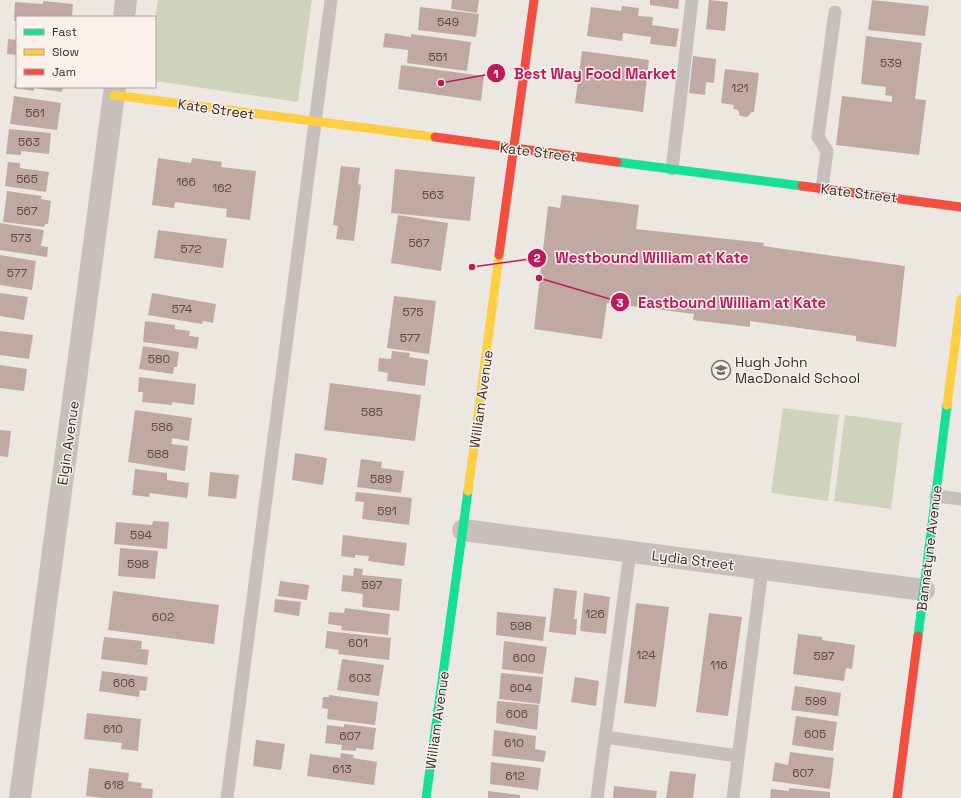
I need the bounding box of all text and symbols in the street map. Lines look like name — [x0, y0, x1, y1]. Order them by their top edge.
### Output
house number: 549 — [437, 14, 459, 30]
legend — [16, 16, 156, 88]
text: Fast — [52, 24, 77, 40]
text: Slow — [52, 44, 79, 60]
house number: 551 — [428, 49, 448, 65]
house number: 539 — [880, 55, 902, 71]
callout: Best Way Food Market — [486, 60, 685, 87]
text: Jam — [52, 64, 76, 80]
text: Best Way Food Market — [514, 64, 676, 83]
text: 1 — [493, 66, 499, 82]
house number: 121 — [731, 80, 749, 96]
street label: Kate Street — [177, 95, 255, 123]
house number: 561 — [25, 105, 45, 121]
house number: 563 — [18, 134, 40, 150]
street label: Kate Street — [499, 138, 577, 166]
house number: 565 — [16, 171, 38, 187]
house number: 166 — [176, 174, 196, 190]
street label: Kate Street — [820, 179, 898, 207]
house number: 162 — [212, 180, 232, 196]
house number: 563 — [422, 187, 444, 203]
house number: 567 — [16, 203, 38, 219]
house number: 573 — [10, 230, 32, 246]
house number: 567 — [408, 235, 430, 251]
house number: 572 — [181, 241, 201, 257]
callout: Westbound William at Kate — [527, 244, 756, 271]
text: Westbound William at Kate — [555, 248, 749, 267]
text: 2 — [533, 250, 541, 266]
house number: 577 — [7, 265, 28, 281]
callout: Eastbound William at Kate — [610, 289, 834, 316]
text: Eastbound William at Kate — [638, 293, 826, 312]
text: 3 — [616, 295, 624, 311]
house number: 574 — [172, 301, 193, 317]
house number: 575 — [402, 304, 424, 320]
house number: 577 — [400, 330, 421, 346]
street label: William Avenue — [465, 349, 497, 449]
house number: 580 — [148, 351, 170, 367]
place label: Hugh John MacDonald School — [735, 353, 860, 387]
school or university icon: Hugh John MacDonald School — [710, 359, 732, 381]
street label: Elgin Avenue — [53, 400, 83, 486]
house number: 585 — [361, 404, 383, 420]
house number: 586 — [151, 419, 173, 435]
house number: 588 — [147, 446, 169, 462]
house number: 589 — [370, 471, 392, 487]
street label: Bannatyne Avenue — [912, 484, 946, 612]
house number: 591 — [377, 503, 397, 519]
house number: 594 — [130, 527, 153, 543]
street label: Lydia Street — [651, 546, 735, 574]
house number: 598 — [127, 556, 149, 572]
house number: 597 — [361, 577, 383, 593]
house number: 126 — [585, 606, 605, 622]
house number: 602 — [152, 609, 174, 625]
house number: 598 — [510, 618, 532, 634]
house number: 601 — [348, 635, 368, 651]
house number: 124 — [636, 647, 656, 663]
house number: 597 — [813, 648, 835, 664]
house number: 600 — [513, 650, 535, 666]
house number: 116 — [710, 657, 728, 673]
house number: 603 — [349, 670, 371, 686]
street label: William Avenue — [421, 670, 453, 770]
house number: 606 — [113, 675, 135, 691]
house number: 604 — [510, 680, 533, 696]
house number: 599 — [805, 693, 827, 709]
house number: 606 — [506, 706, 528, 722]
house number: 610 — [103, 721, 123, 737]
house number: 605 — [804, 726, 826, 742]
house number: 607 — [339, 728, 361, 744]
house number: 610 — [504, 735, 524, 751]
house number: 613 — [332, 761, 352, 777]
house number: 607 — [792, 765, 814, 781]
house number: 612 — [505, 768, 525, 784]
house number: 618 — [104, 777, 124, 793]

